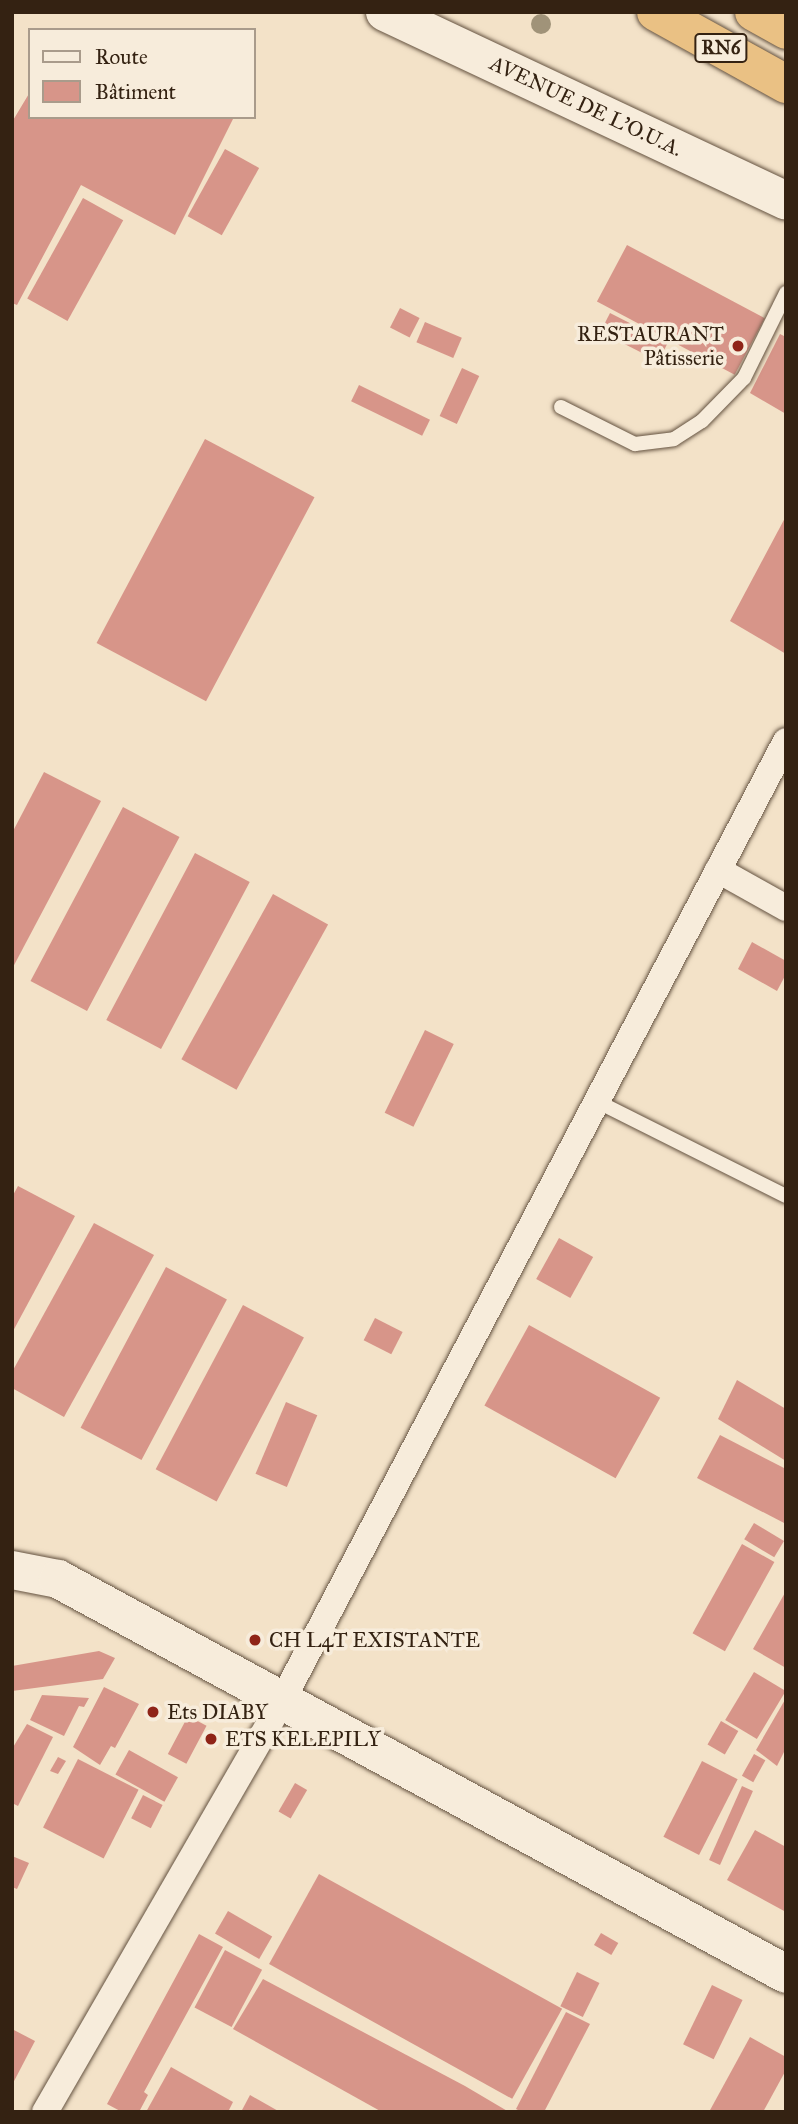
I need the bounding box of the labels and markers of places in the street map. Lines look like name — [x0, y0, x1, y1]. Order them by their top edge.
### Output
place label: RESTAURANT Pâtisserie — [577, 321, 724, 371]
marker: RESTAURANT Pâtisserie — [730, 338, 746, 354]
place label: CH L4T EXISTANTE — [269, 1627, 480, 1653]
marker: CH L4T EXISTANTE — [247, 1632, 263, 1648]
place label: Ets DIABY — [167, 1699, 268, 1725]
marker: Ets DIABY — [145, 1704, 161, 1720]
place label: ETS KELEPILY — [225, 1726, 381, 1752]
marker: ETS KELEPILY — [203, 1731, 219, 1747]

